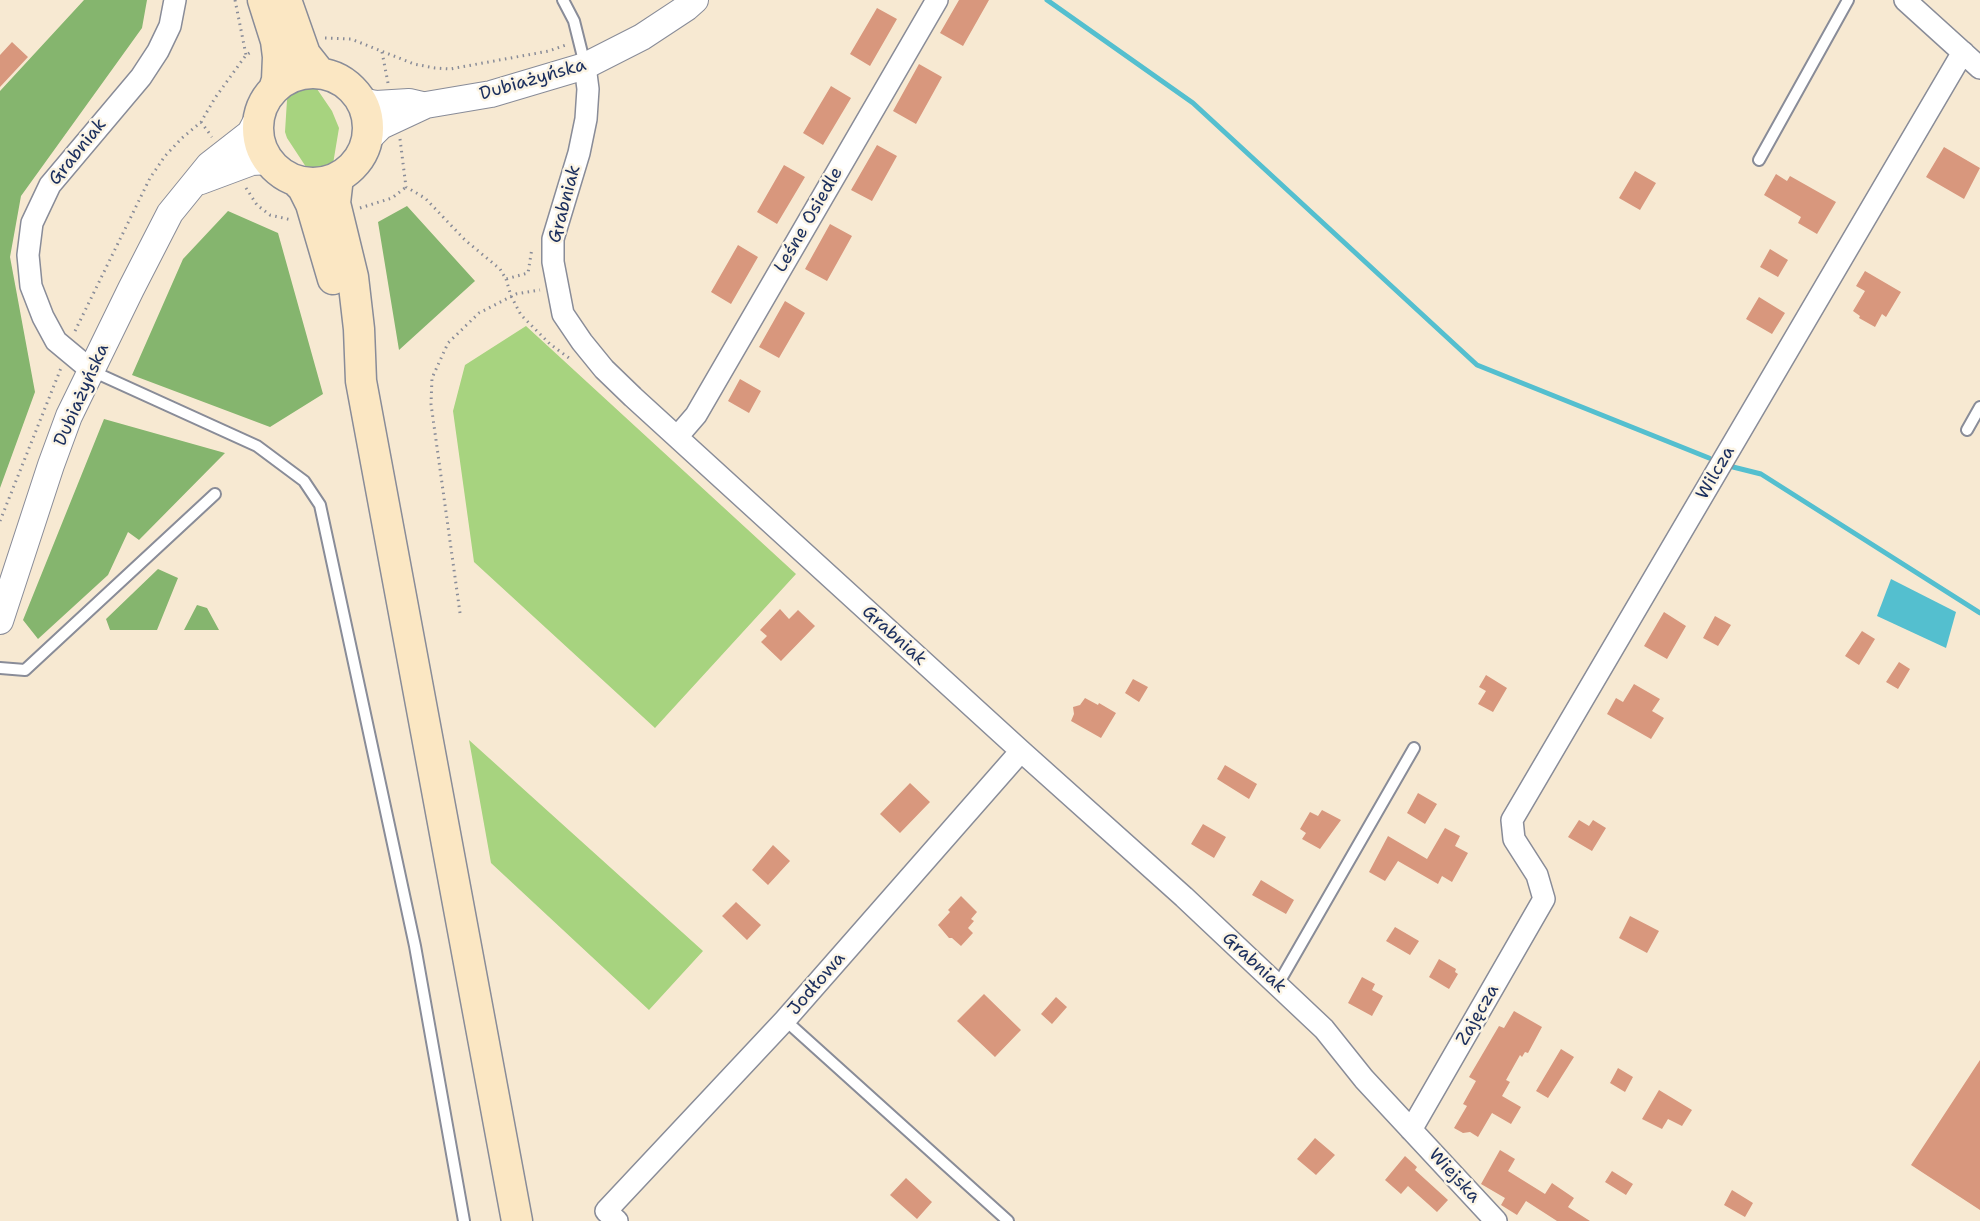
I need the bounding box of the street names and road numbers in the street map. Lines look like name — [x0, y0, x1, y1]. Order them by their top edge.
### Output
street label: Dubiażyńska — [477, 55, 589, 105]
street label: Grabniak — [45, 114, 111, 190]
street label: Grabniak — [544, 163, 586, 245]
street label: Leśne Osiedle — [770, 163, 848, 277]
street label: Dubiażyńska — [50, 341, 114, 449]
street label: Wilcza — [1692, 443, 1740, 503]
street label: Grabniak — [857, 601, 931, 671]
street label: Grabniak — [1217, 928, 1291, 998]
street label: Jodłowa — [784, 948, 850, 1020]
street label: Zajęcza — [1452, 981, 1504, 1049]
street label: Wiejska — [1424, 1144, 1484, 1208]

